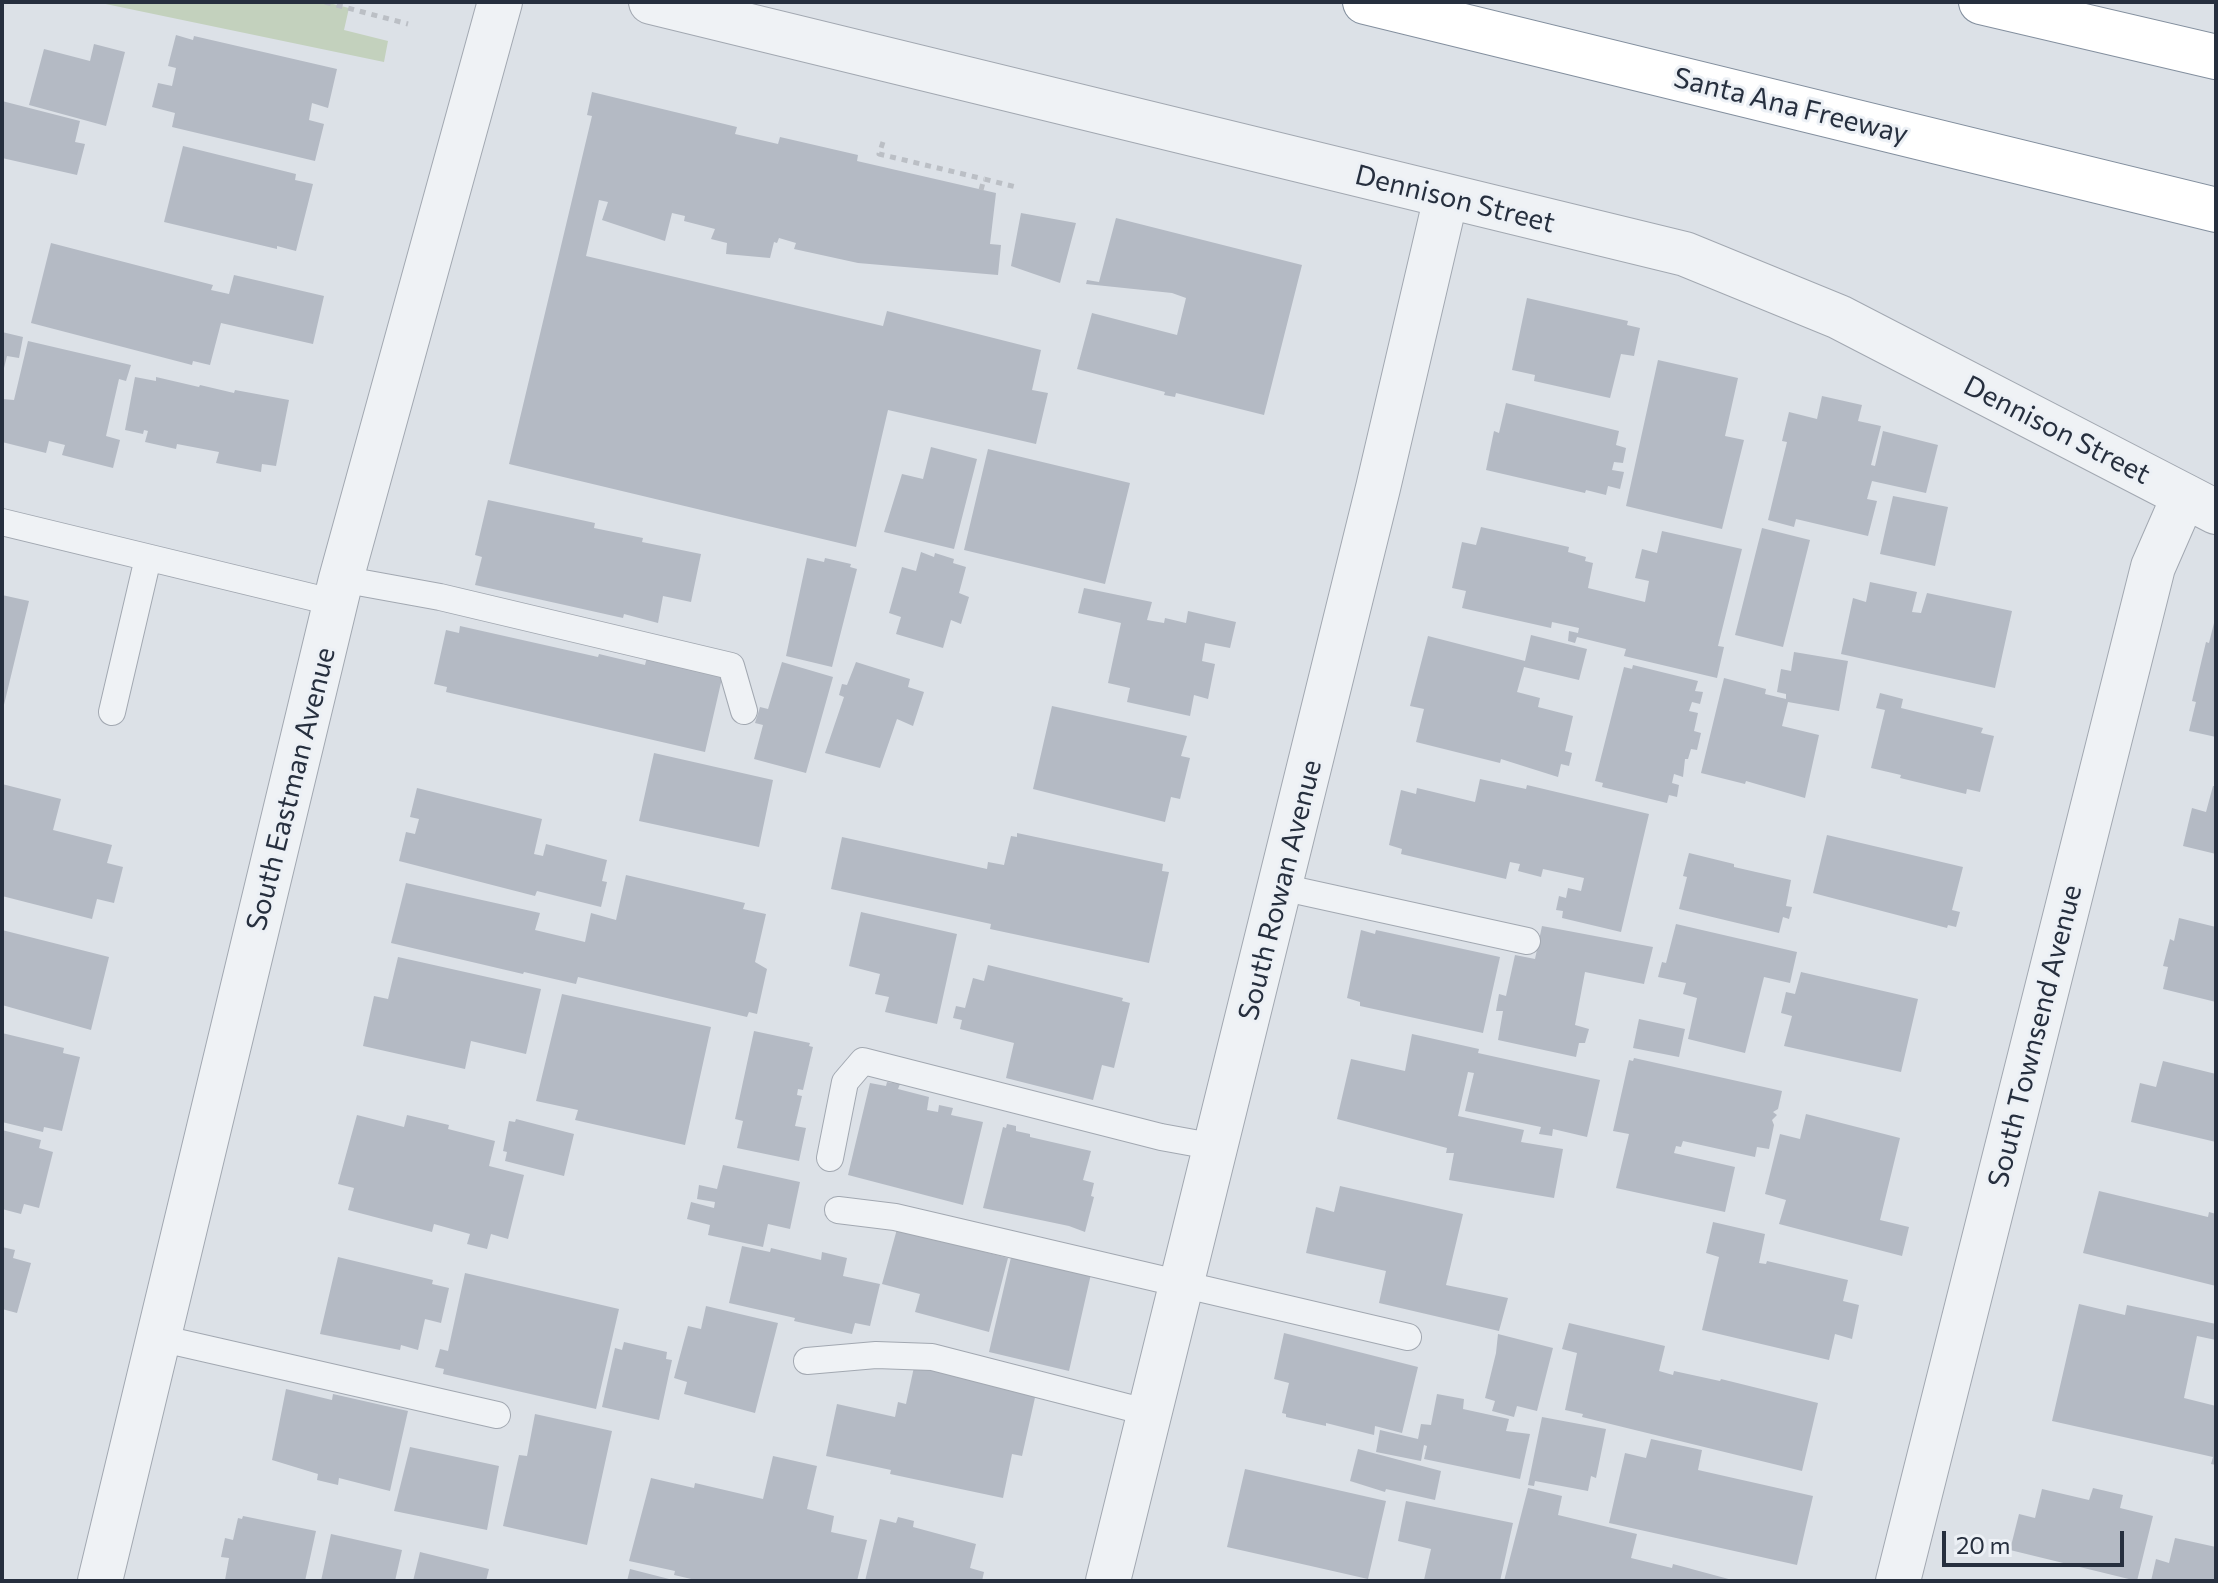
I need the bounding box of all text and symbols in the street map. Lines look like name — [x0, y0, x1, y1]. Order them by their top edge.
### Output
street label: Santa Ana Freeway — [1670, 61, 1912, 151]
street label: Dennison Street — [1352, 158, 1558, 240]
street label: Dennison Street — [1958, 369, 2156, 491]
street label: South Eastman Avenue — [240, 644, 342, 934]
street label: South Rowan Avenue — [1231, 756, 1329, 1024]
street label: South Townsend Avenue — [1981, 881, 2089, 1191]
scale bar — [1946, 1515, 2128, 1565]
text: 20 m — [1956, 1530, 2010, 1559]

